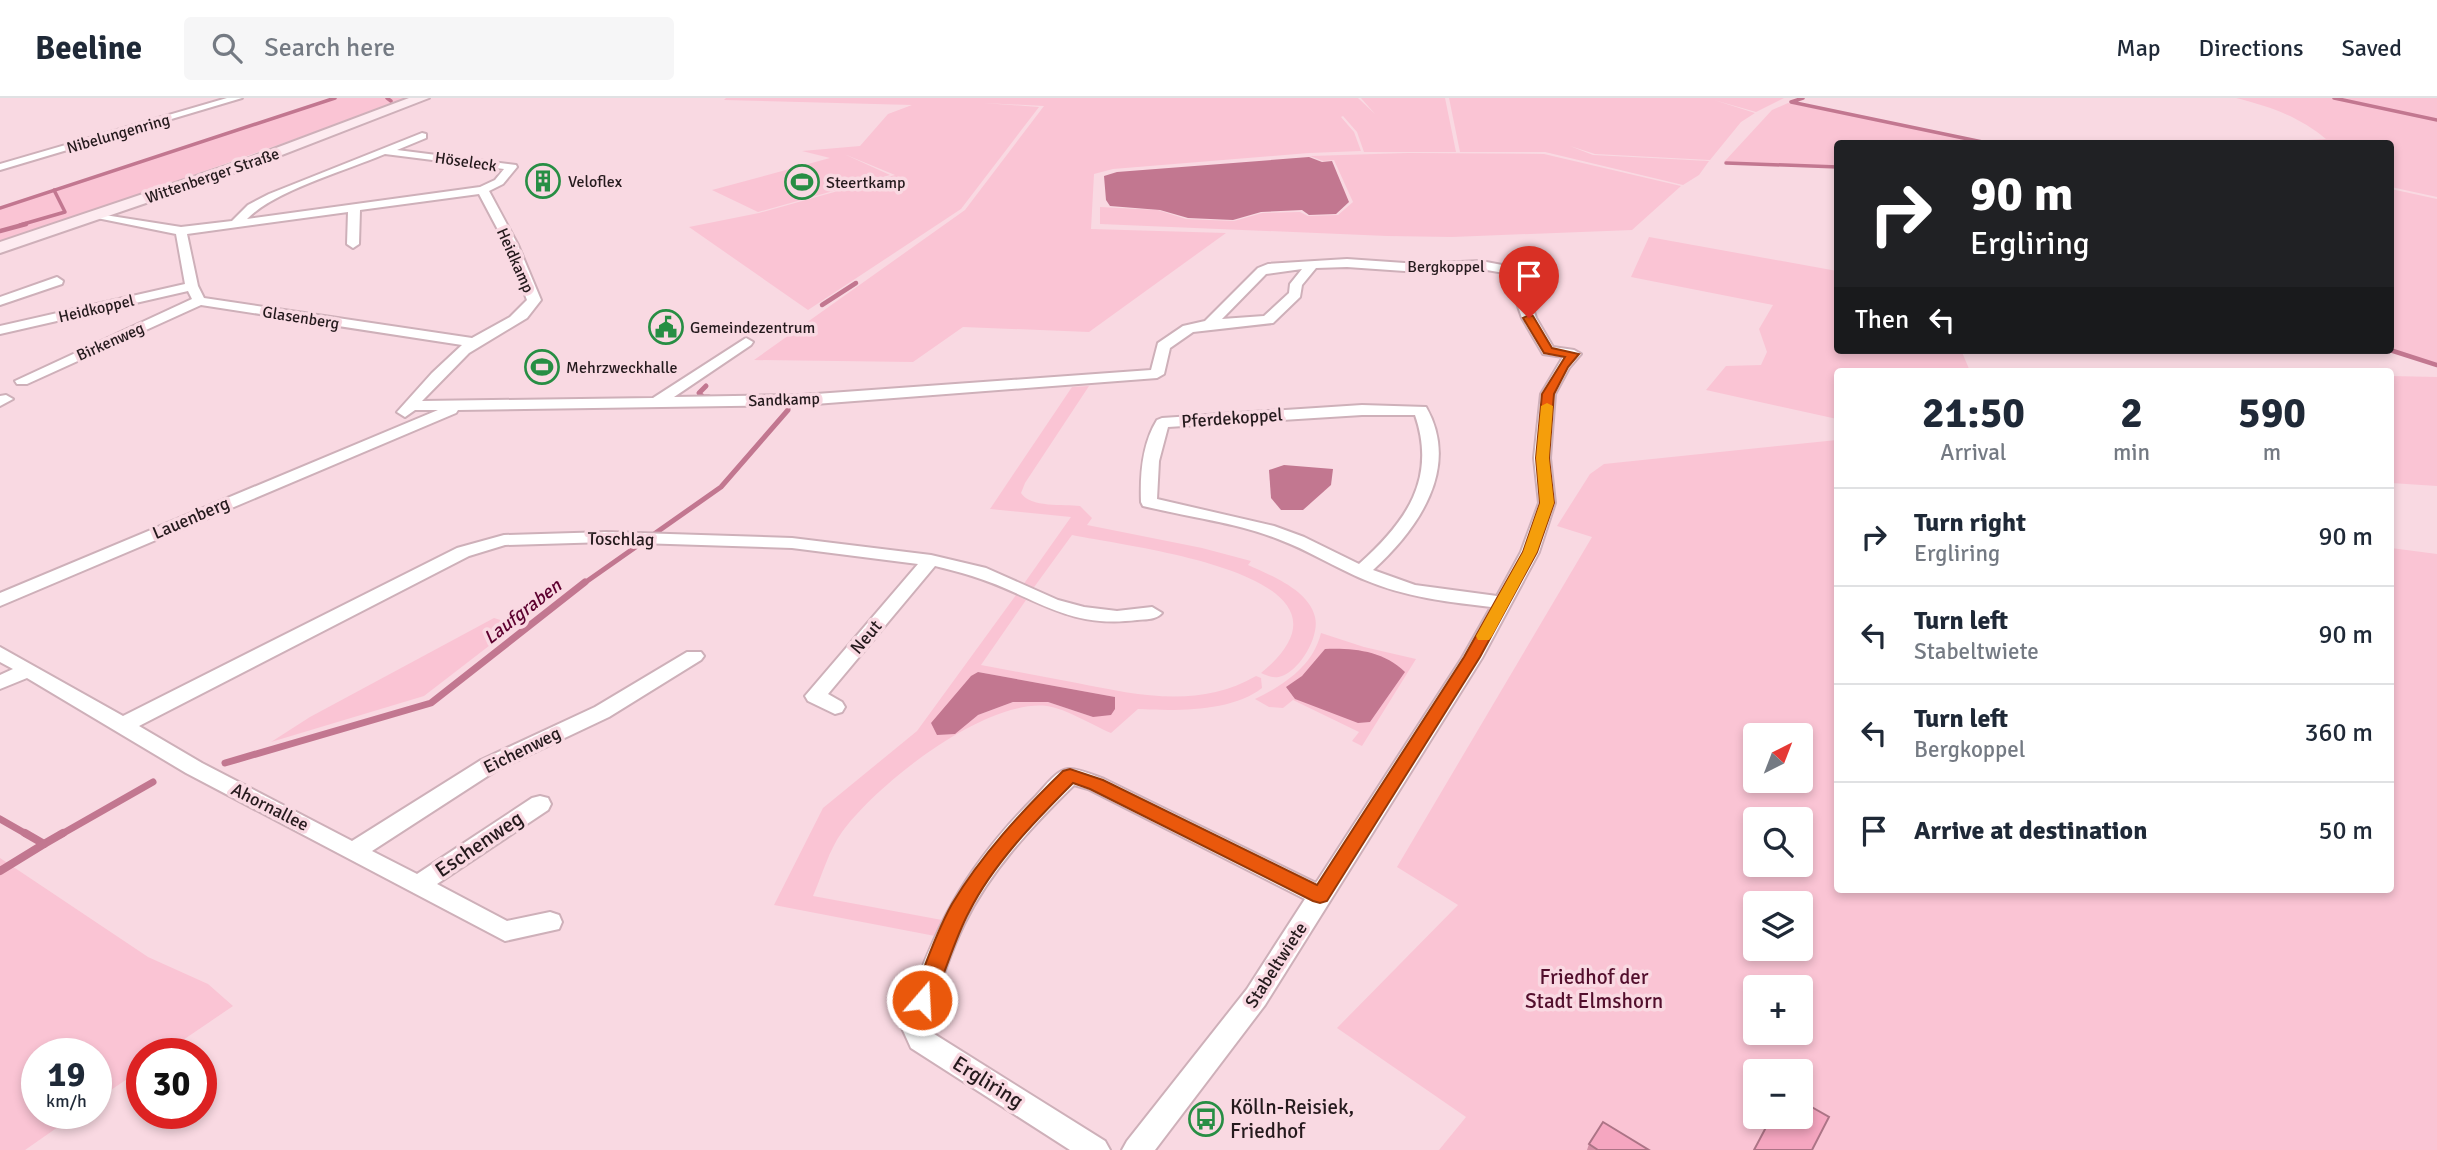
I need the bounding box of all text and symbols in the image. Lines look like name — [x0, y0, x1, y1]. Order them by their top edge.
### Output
search box — [184, 17, 674, 80]
text: Beeline — [35, 28, 142, 69]
icon: search — [208, 29, 246, 67]
text: Search here — [264, 32, 395, 64]
text: Map — [2116, 33, 2161, 63]
text: Directions — [2199, 33, 2304, 63]
text: Saved — [2342, 33, 2402, 63]
street label: Nibelungenring — [64, 110, 172, 158]
street label: Wittenberger Straße — [143, 144, 282, 208]
street label: Höseleck — [434, 148, 498, 176]
building icon: Veloflex — [524, 162, 562, 200]
sports icon: Steertkamp — [783, 163, 821, 201]
text: 90 m — [1970, 164, 2073, 224]
icon: right — [1855, 168, 1946, 259]
place label: Veloflex — [568, 172, 623, 192]
place label: Steertkamp — [826, 173, 906, 193]
text: Ergliring — [1970, 224, 2090, 263]
street label: Heidkamp — [492, 225, 538, 296]
pin — [1499, 246, 1559, 318]
street label: Bergkoppel — [1407, 257, 1485, 277]
icon: arrive — [1510, 257, 1548, 295]
street label: Heidkoppel — [56, 290, 136, 327]
icon: left — [1923, 301, 1961, 339]
street label: Glasenberg — [261, 302, 341, 334]
text: Then — [1855, 304, 1909, 336]
public building icon: Gemeindezentrum — [647, 308, 685, 346]
street label: Birkenweg — [73, 318, 147, 366]
place label: Gemeindezentrum — [690, 318, 815, 338]
sports icon: Mehrzweckhalle — [523, 348, 561, 386]
place label: Mehrzweckhalle — [566, 358, 678, 378]
text: 21:50 — [1922, 388, 2025, 439]
text: 2 — [2120, 388, 2143, 439]
text: 590 — [2238, 388, 2306, 439]
street label: Sandkamp — [748, 389, 820, 411]
street label: Pferdekoppel — [1181, 403, 1283, 433]
text: Arrival — [1940, 438, 2007, 467]
text: min — [2113, 438, 2150, 467]
text: m — [2263, 438, 2281, 467]
street label: Lauenberg — [149, 492, 233, 544]
text: Turn right — [1914, 507, 2026, 539]
icon: right — [1855, 518, 1893, 556]
text: 90 m — [2318, 521, 2373, 553]
street label: Toschlag — [587, 527, 655, 551]
text: Ergliring — [1914, 539, 2000, 568]
water label: Laufgraben — [479, 573, 567, 650]
text: Turn left — [1914, 605, 2008, 637]
street label: Neut — [846, 616, 886, 658]
icon: left — [1855, 616, 1893, 654]
text: 90 m — [2318, 619, 2373, 651]
text: Stabeltwiete — [1914, 637, 2039, 666]
text: Turn left — [1914, 703, 2008, 735]
icon: left — [1855, 714, 1893, 752]
text: 360 m — [2304, 717, 2373, 749]
street label: Eichenweg — [480, 722, 564, 778]
north arrow — [1743, 723, 1813, 793]
map controls — [1743, 723, 1813, 1129]
text: Bergkoppel — [1914, 735, 2026, 764]
street label: Ahornallee — [228, 778, 312, 836]
street label: Eschenweg — [430, 805, 528, 883]
button: search — [1743, 807, 1813, 877]
icon: arrive — [1855, 812, 1893, 850]
text: Arrive at destination — [1914, 815, 2147, 847]
text: 50 m — [2318, 815, 2373, 847]
button: layers — [1743, 891, 1813, 961]
street label: Stabeltwiete — [1240, 918, 1312, 1012]
position arrow — [885, 963, 959, 1037]
park label: Friedhof der Stadt Elmshorn — [1525, 964, 1663, 1014]
button: + — [1743, 975, 1813, 1045]
speed limit sign: 30 — [126, 1038, 217, 1129]
street label: Ergliring — [948, 1050, 1028, 1114]
text: 19 — [48, 1053, 85, 1096]
button: − — [1743, 1059, 1813, 1129]
text: km/h — [46, 1090, 87, 1112]
place label: Kölln-Reisiek, Friedhof — [1230, 1094, 1354, 1144]
bus stop icon: Kölln-Reisiek, Friedhof — [1187, 1100, 1225, 1138]

